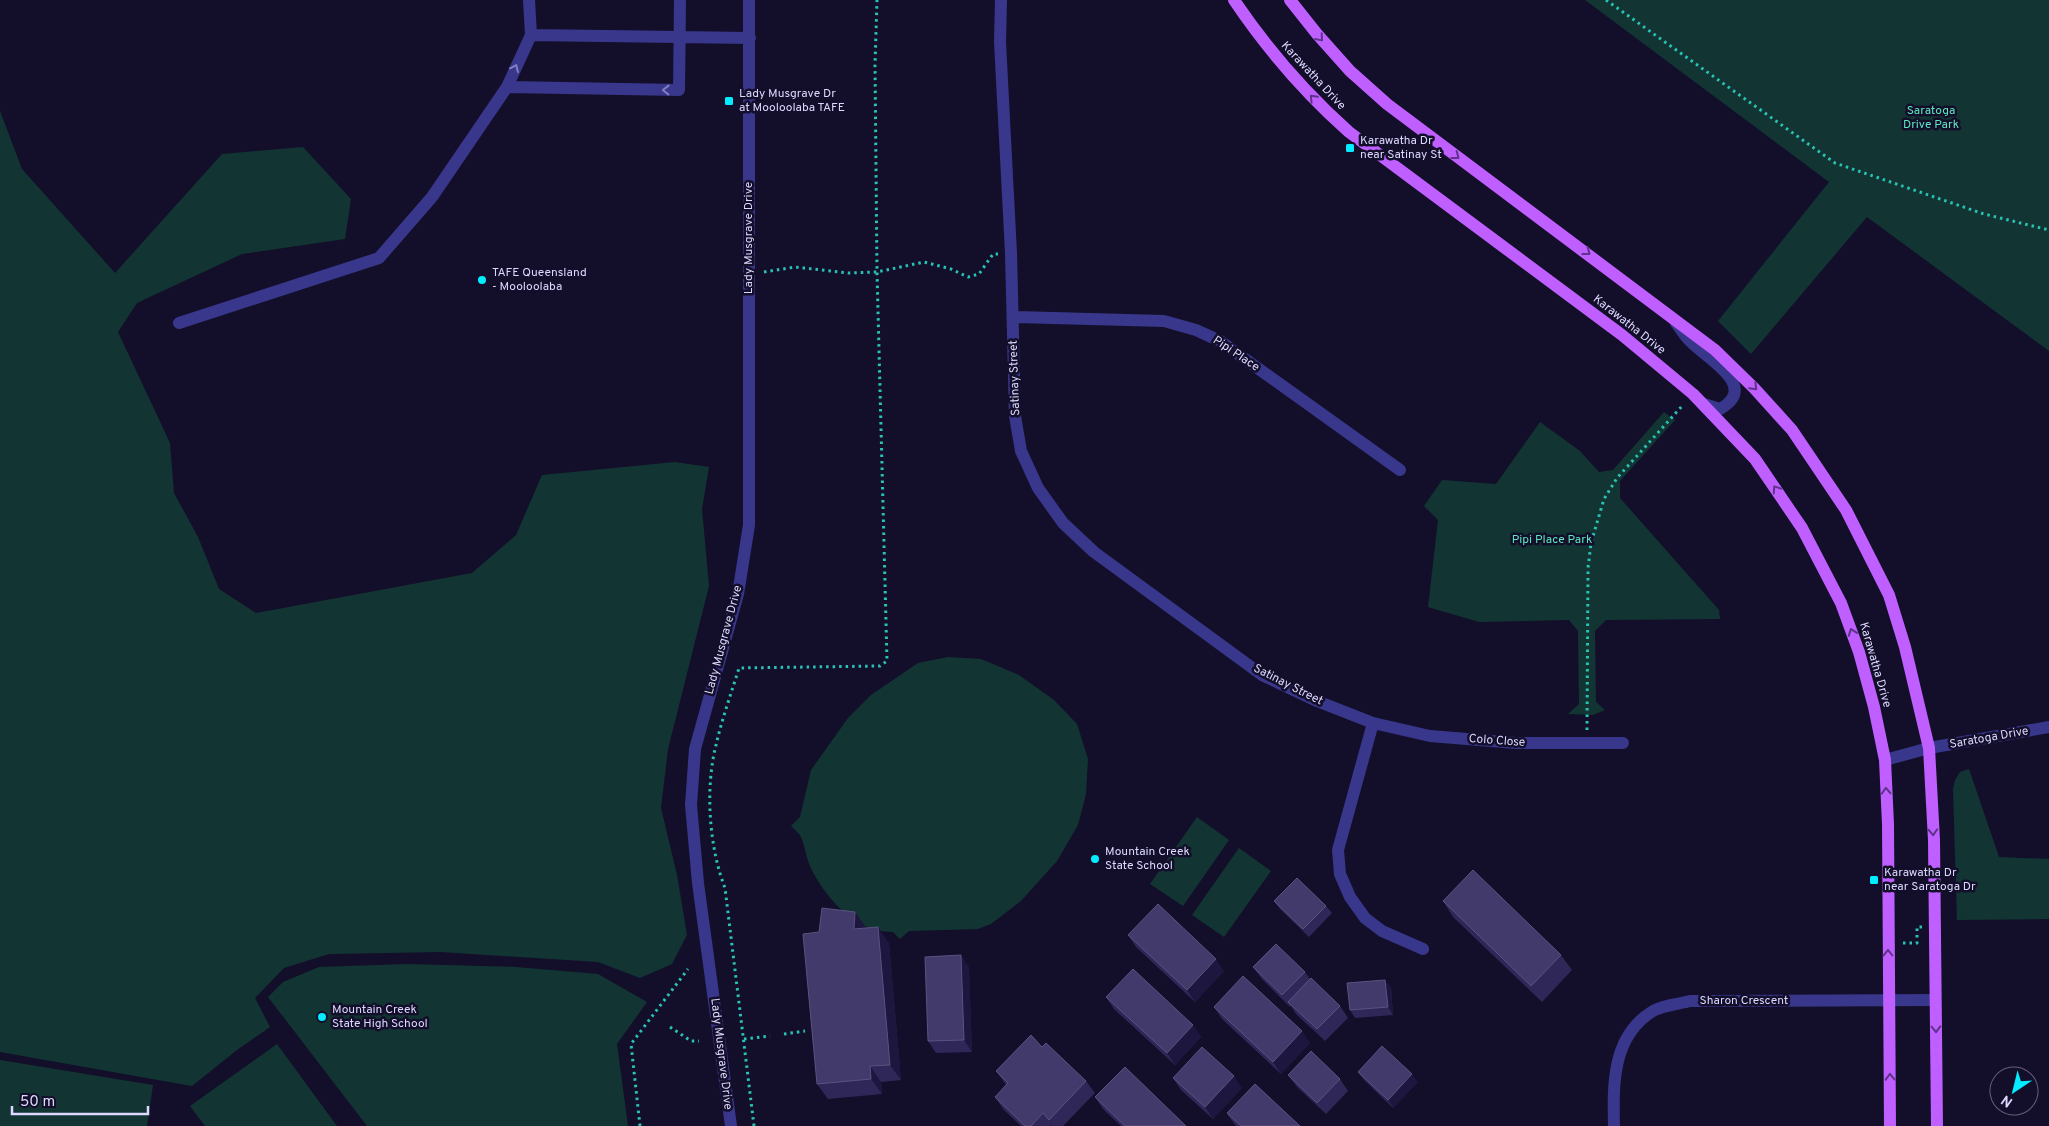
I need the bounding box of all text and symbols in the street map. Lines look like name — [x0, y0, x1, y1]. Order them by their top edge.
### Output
one-way arrow — [1315, 33, 1324, 42]
street label: Karawatha Drive — [1277, 38, 1349, 114]
one-way arrow — [509, 64, 520, 73]
one-way arrow — [662, 85, 670, 95]
place label: Lady Musgrave Dr at Mooloolaba TAFE — [739, 86, 845, 116]
marker: Lady Musgrave Dr at Mooloolaba TAFE — [723, 95, 735, 107]
one-way arrow — [1310, 95, 1319, 104]
park label: Saratoga Drive Park — [1903, 103, 1959, 133]
place label: Karawatha Dr near Satinay St — [1360, 133, 1442, 163]
marker: Karawatha Dr near Satinay St — [1344, 142, 1356, 154]
one-way arrow — [1450, 150, 1460, 159]
street label: Lady Musgrave Drive — [741, 182, 757, 294]
one-way arrow — [1581, 247, 1590, 255]
place label: TAFE Queensland - Mooloolaba — [492, 265, 587, 295]
marker: TAFE Queensland - Mooloolaba — [476, 274, 488, 286]
street label: Karawatha Drive — [1589, 292, 1669, 358]
street label: Pipi Place — [1210, 333, 1262, 375]
street label: Satinay Street — [1006, 340, 1024, 416]
one-way arrow — [1748, 382, 1757, 391]
one-way arrow — [1773, 486, 1782, 495]
park label: Pipi Place Park — [1512, 532, 1592, 548]
street label: Lady Musgrave Drive — [702, 584, 746, 696]
street label: Karawatha Drive — [1855, 620, 1895, 710]
one-way arrow — [1848, 629, 1858, 637]
street label: Satinay Street — [1251, 661, 1325, 709]
street label: Saratoga Drive — [1948, 723, 2030, 753]
street label: Colo Close — [1468, 731, 1526, 751]
one-way arrow — [1881, 786, 1892, 794]
one-way arrow — [1928, 828, 1939, 836]
place label: Mountain Creek State School — [1105, 844, 1190, 874]
marker: Mountain Creek State School — [1089, 853, 1101, 865]
place label: Karawatha Dr near Saratoga Dr — [1884, 865, 1976, 895]
marker: Karawatha Dr near Saratoga Dr — [1868, 874, 1880, 886]
one-way arrow — [1883, 949, 1893, 956]
street label: Sharon Crescent — [1700, 993, 1788, 1009]
street label: Lady Musgrave Drive — [706, 997, 736, 1111]
place label: Mountain Creek State High School — [332, 1002, 428, 1032]
marker: Mountain Creek State High School — [316, 1011, 328, 1023]
one-way arrow — [1931, 1026, 1941, 1033]
north arrow — [1989, 1066, 2039, 1116]
one-way arrow — [1884, 1073, 1895, 1081]
scale bar — [12, 1084, 149, 1116]
text: N — [1998, 1091, 2016, 1110]
text: 50 m — [20, 1093, 55, 1112]

